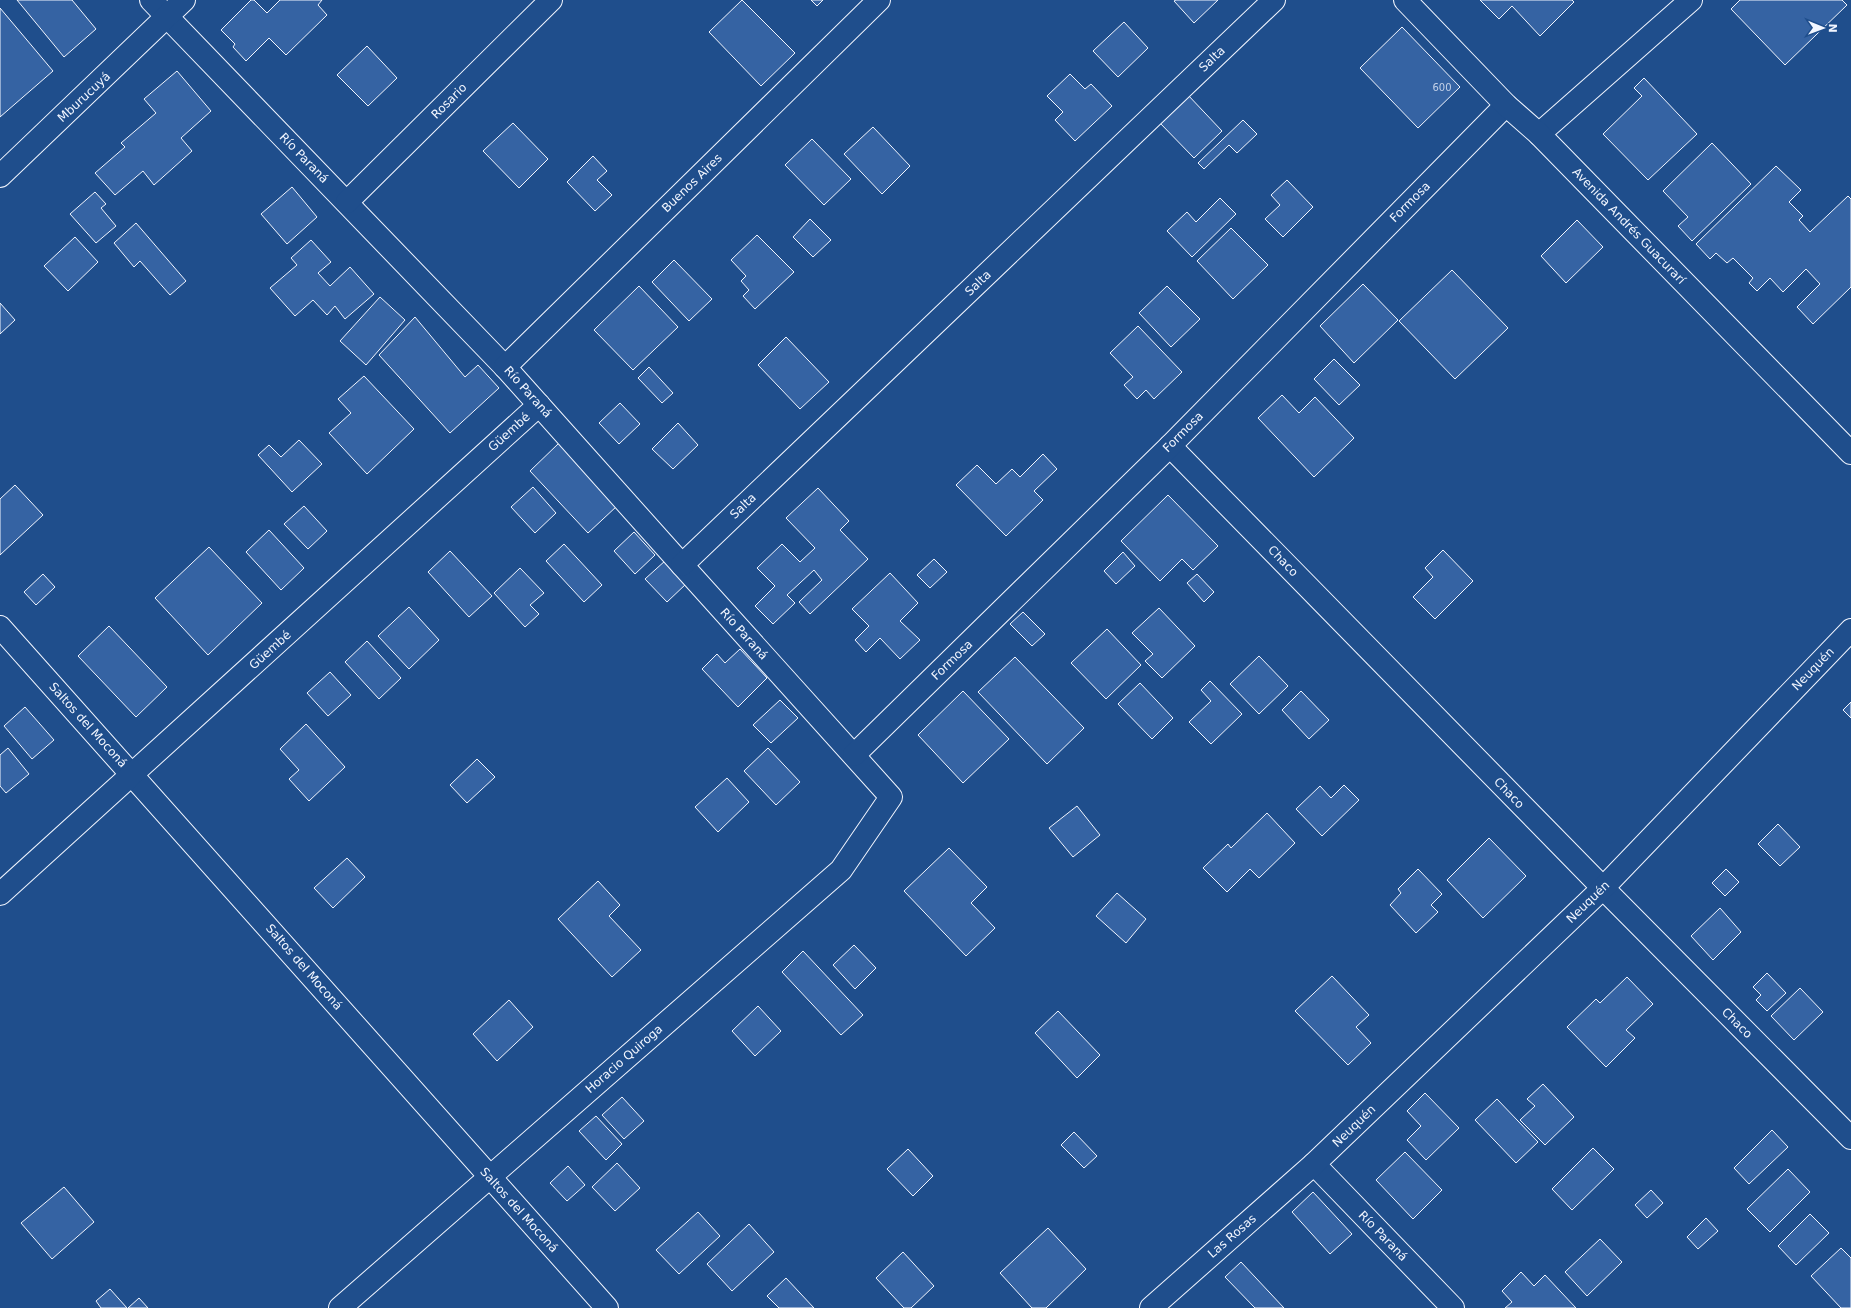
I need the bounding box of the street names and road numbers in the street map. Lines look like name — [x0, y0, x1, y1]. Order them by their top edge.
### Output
street label: Salta — [1196, 43, 1228, 75]
street label: Mburucuyá — [55, 69, 113, 125]
street label: Rosario — [428, 80, 470, 122]
street label: Río Paraná — [277, 130, 331, 186]
street label: Buenos Aires — [659, 151, 725, 215]
street label: Avenida Andrés Guacurarí — [1570, 165, 1689, 288]
street label: Formosa — [1387, 179, 1433, 225]
street label: Salta — [962, 267, 994, 299]
street label: Río Paraná — [501, 363, 555, 421]
street label: Formosa — [1160, 409, 1206, 455]
street label: Güembé — [485, 410, 533, 454]
street label: Salta — [727, 490, 759, 522]
street label: Chaco — [1265, 543, 1301, 579]
street label: Río Paraná — [717, 605, 771, 663]
street label: Güembé — [246, 628, 294, 672]
street label: Formosa — [929, 637, 975, 683]
street label: Neuquén — [1789, 645, 1837, 693]
street label: Saltos del Moconá — [46, 680, 130, 770]
street label: Chaco — [1491, 775, 1527, 811]
street label: Neuquén — [1564, 878, 1612, 926]
street label: Saltos del Moconá — [263, 921, 345, 1013]
street label: Chaco — [1719, 1005, 1755, 1041]
street label: Horacio Quiroga — [583, 1022, 665, 1096]
street label: Neuquén — [1330, 1102, 1378, 1150]
street label: Saltos del Moconá — [477, 1165, 561, 1255]
street label: Río Paraná — [1356, 1208, 1410, 1264]
street label: Las Rosas — [1205, 1211, 1259, 1261]

